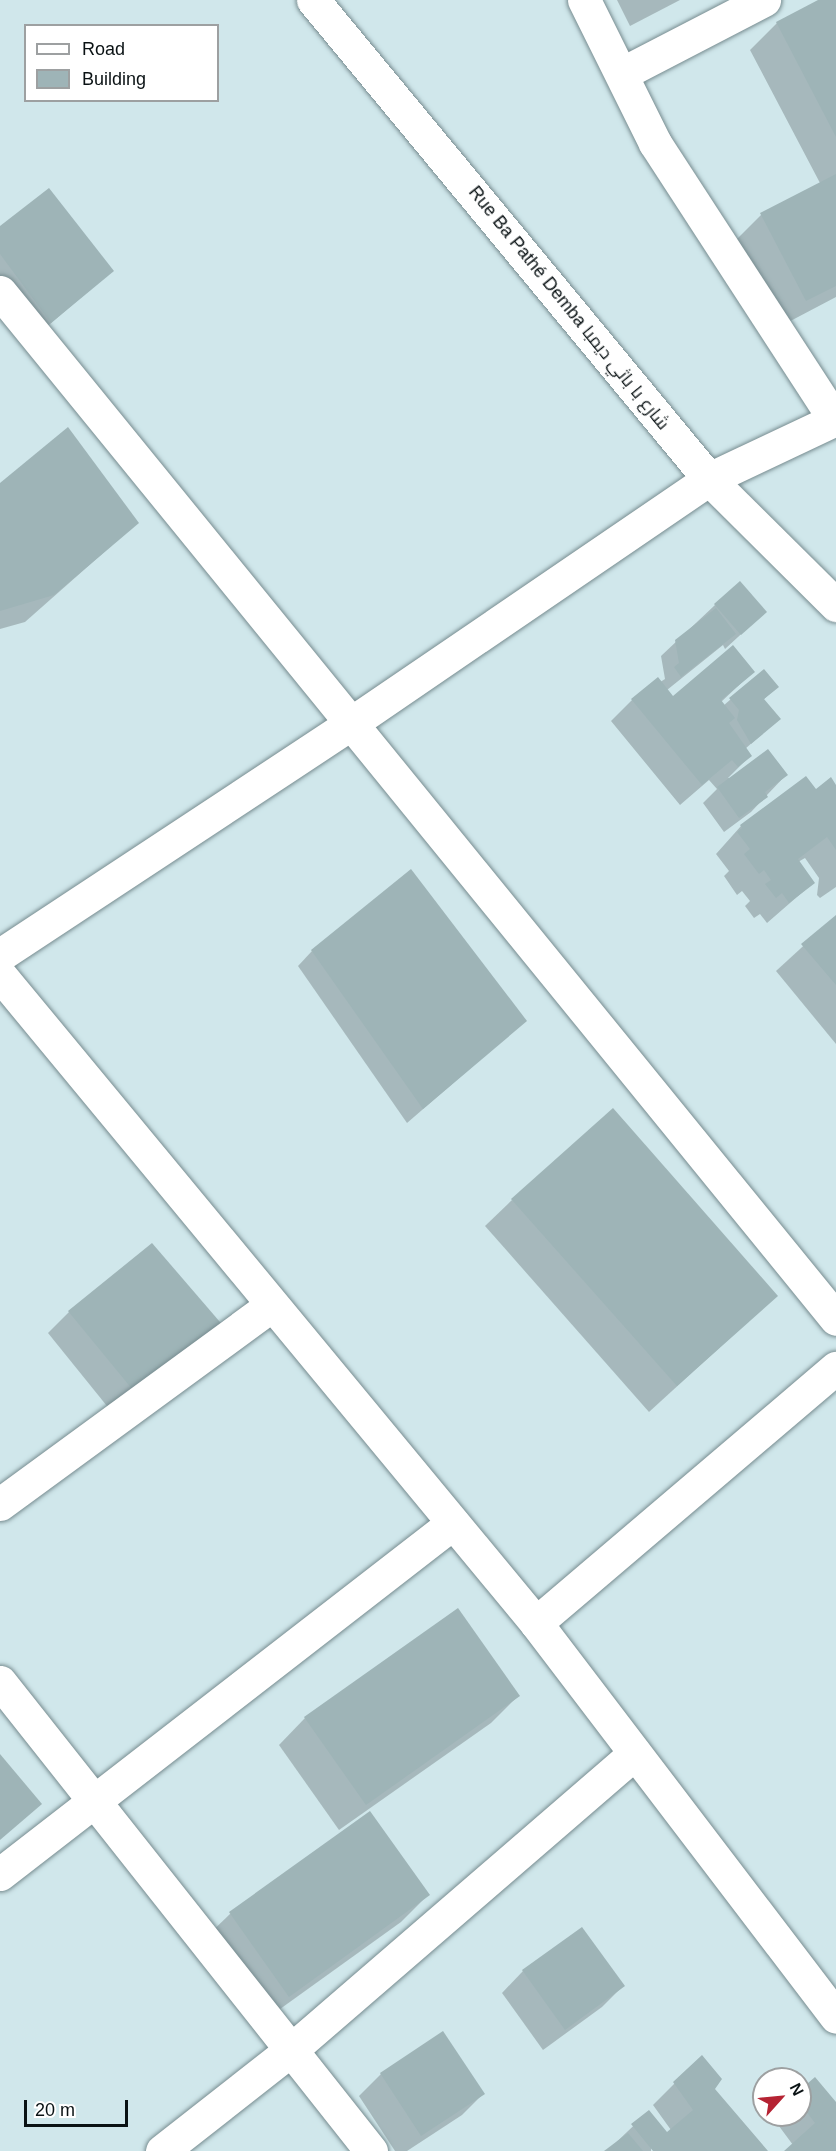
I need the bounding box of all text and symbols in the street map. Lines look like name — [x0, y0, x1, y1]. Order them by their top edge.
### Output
legend — [24, 24, 219, 102]
text: Road — [82, 39, 125, 59]
text: Building — [82, 69, 146, 89]
street label: Rue Ba Pathé Demba شارع با باثي ديمبا — [464, 182, 674, 434]
north arrow — [752, 2067, 812, 2127]
text: N — [787, 2080, 807, 2099]
scale bar — [27, 2088, 130, 2126]
text: 20 m — [35, 2100, 75, 2120]

